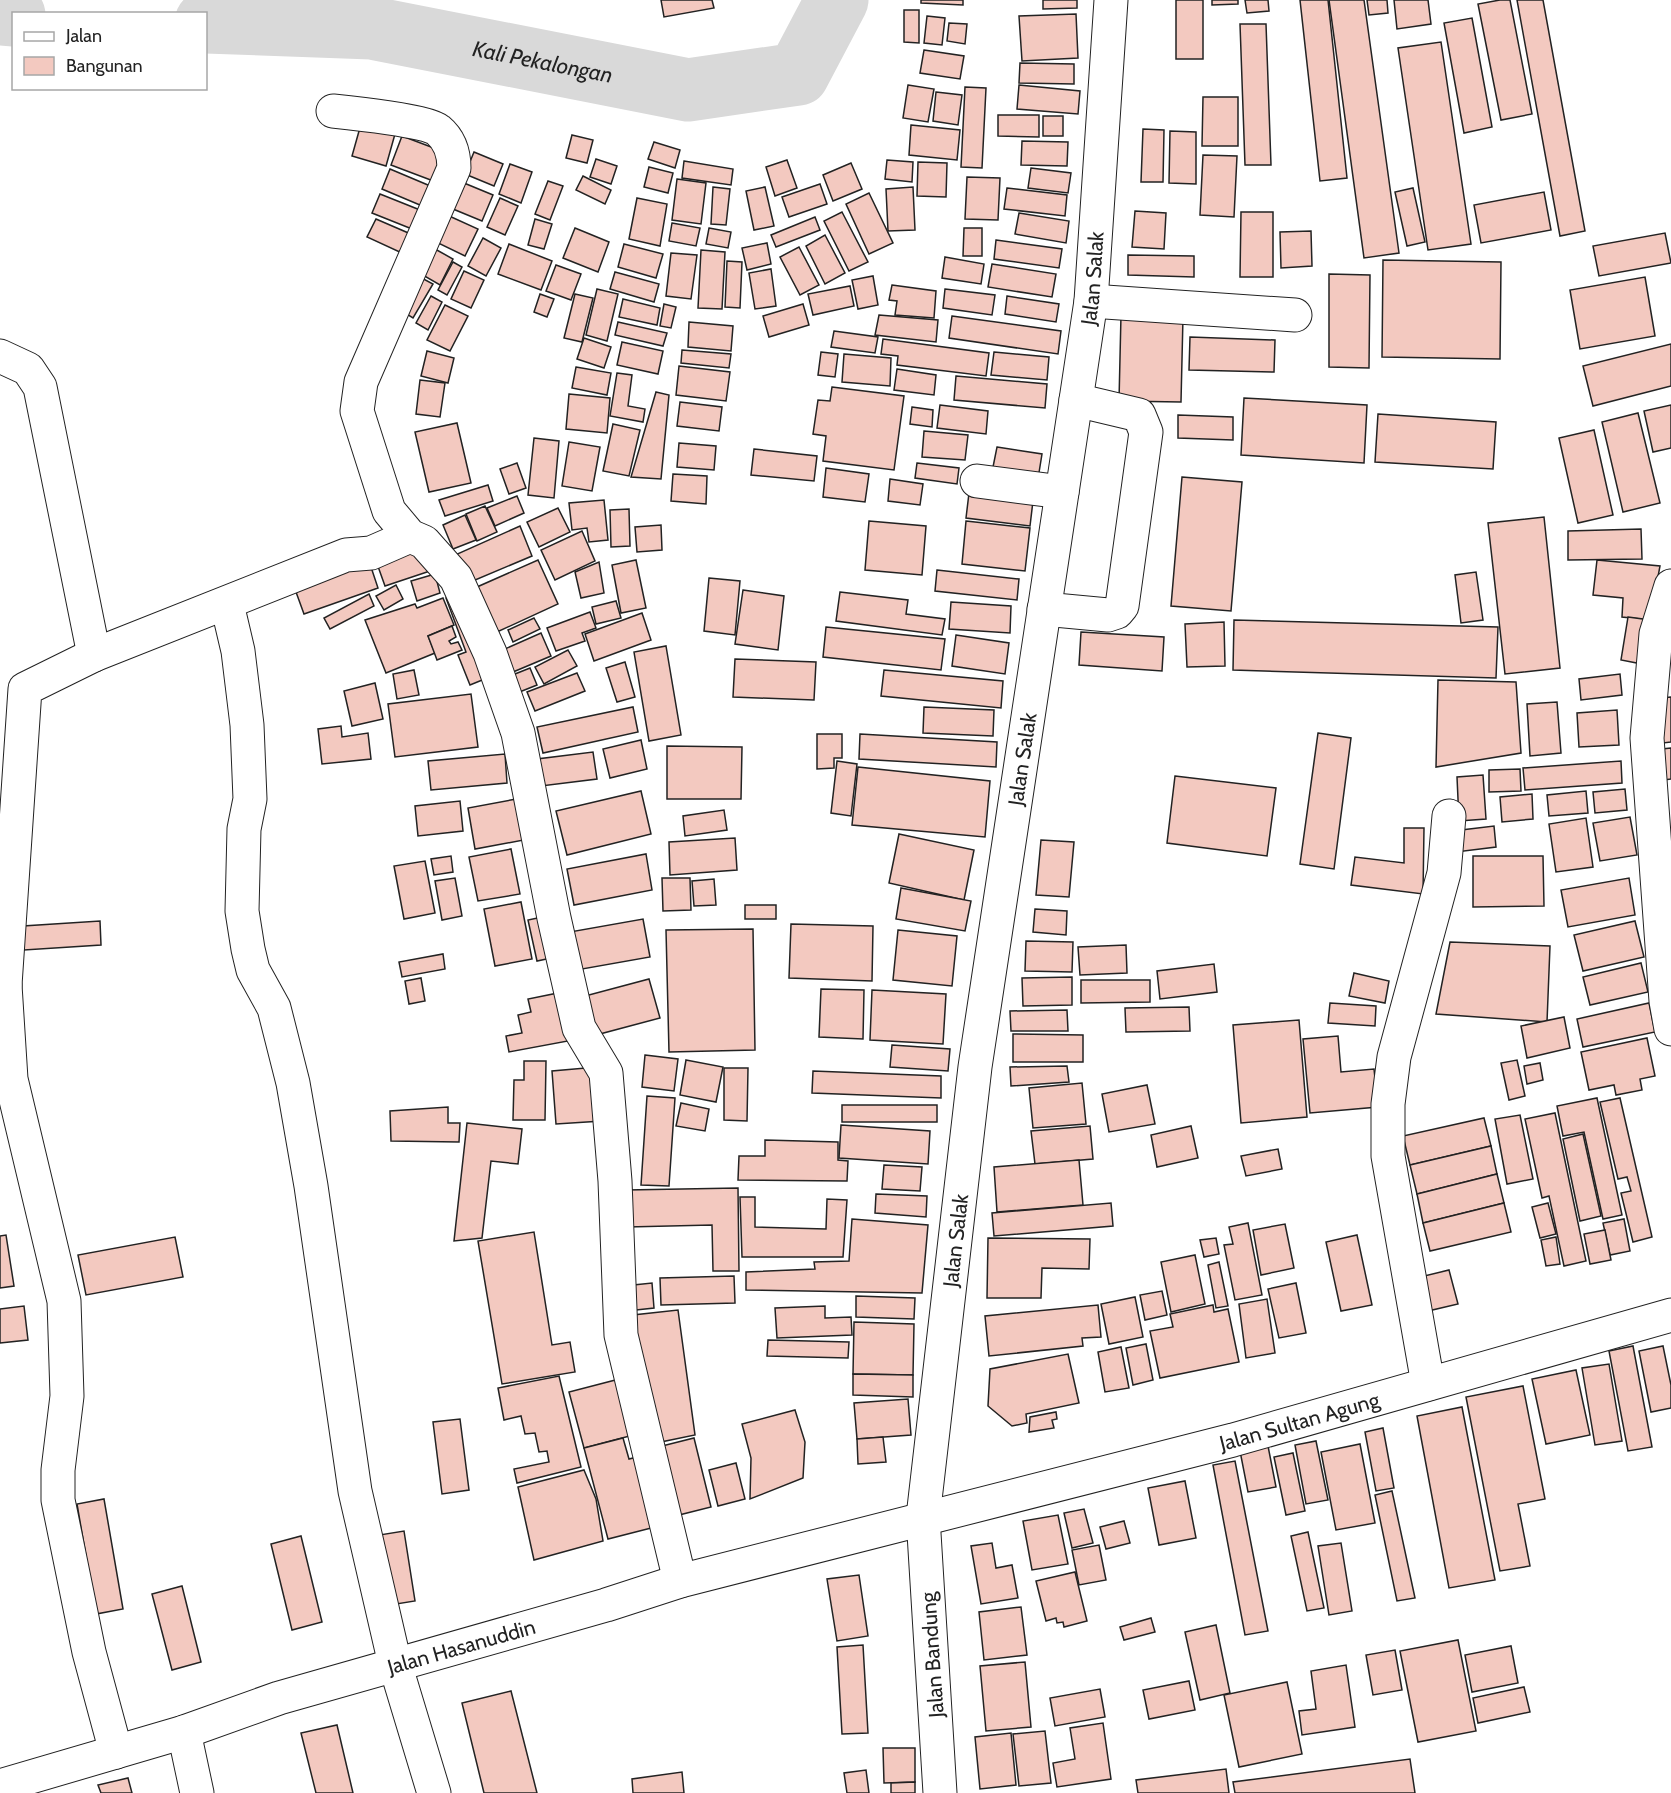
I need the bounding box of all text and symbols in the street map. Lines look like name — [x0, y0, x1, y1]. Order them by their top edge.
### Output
legend — [12, 12, 207, 90]
text: Jalan — [65, 25, 102, 47]
water label: Kali Pekalongan — [470, 35, 615, 88]
text: Bangunan — [66, 55, 143, 77]
street label: Jalan Salak — [1075, 230, 1108, 328]
street label: Jalan Salak — [1002, 710, 1041, 808]
street label: Jalan Salak — [937, 1192, 973, 1289]
street label: Jalan Sultan Agung — [1216, 1386, 1382, 1456]
street label: Jalan Bandung — [915, 1591, 949, 1720]
street label: Jalan Hasanuddin — [383, 1613, 538, 1679]

